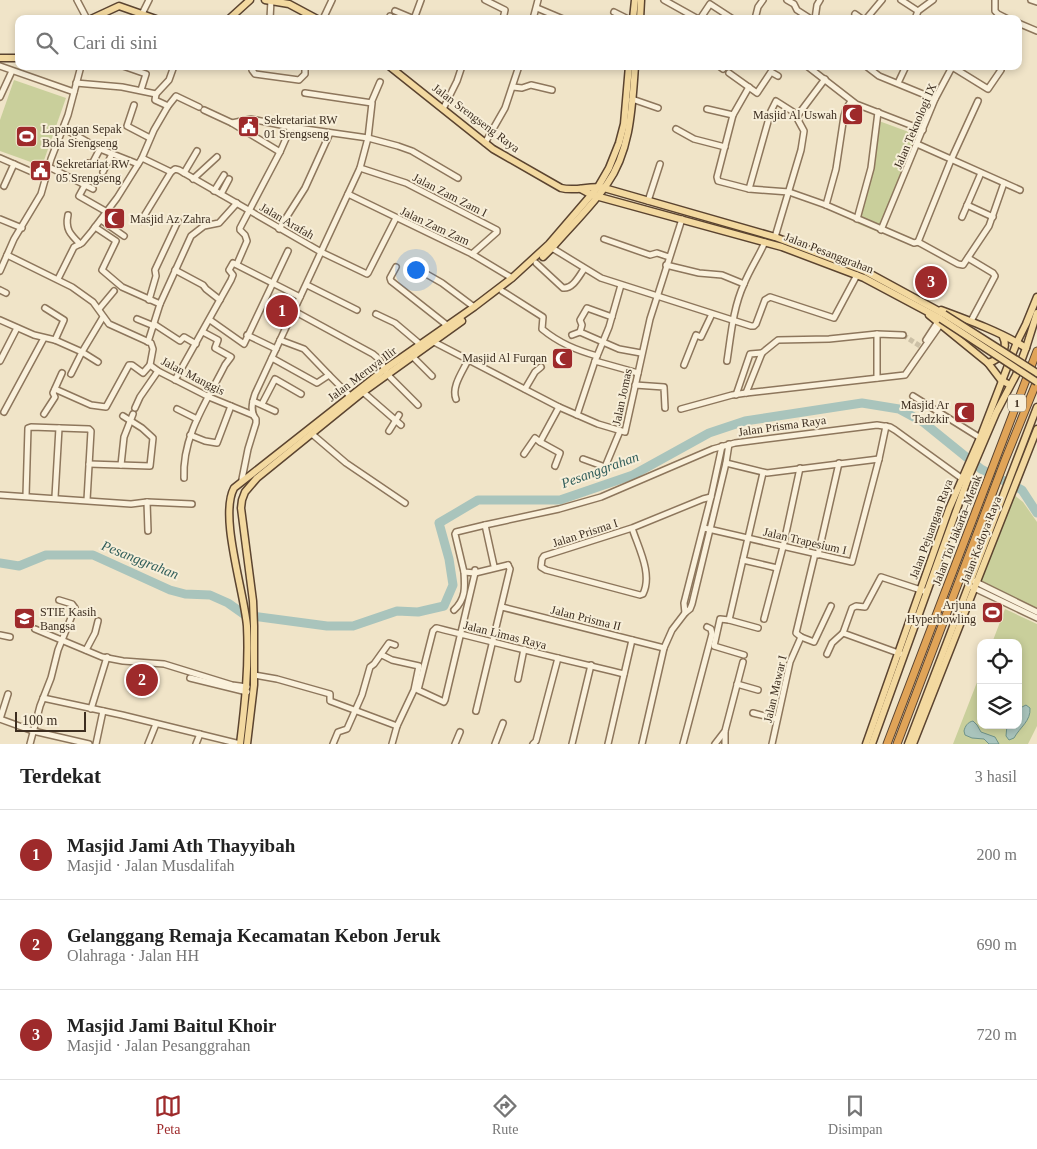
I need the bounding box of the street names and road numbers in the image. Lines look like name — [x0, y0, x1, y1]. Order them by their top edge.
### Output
street label: Jalan Srengseng Raya — [430, 81, 523, 156]
street label: Jalan Teknologi IX — [891, 81, 939, 171]
street label: Jalan Zam Zam I — [410, 170, 490, 220]
street label: Jalan Arafah — [257, 200, 317, 242]
street label: Jalan Zam Zam — [398, 204, 472, 248]
street label: Jalan Pesanggrahan — [782, 230, 876, 276]
street label: Jalan Meruya Ilir — [325, 344, 399, 404]
street label: Jalan Manggis — [159, 354, 228, 398]
street label: Jalan Jomas — [609, 367, 635, 427]
road number: 1 — [1008, 394, 1026, 412]
street label: Jalan Prisma Raya — [737, 413, 828, 439]
street label: Jalan Tol Jakarta–Merak — [929, 473, 985, 587]
street label: Jalan Pejuangan Raya — [906, 477, 956, 581]
street label: Jalan Kedoya Raya — [958, 494, 1004, 586]
street label: Jalan Prisma I — [551, 516, 619, 550]
street label: Jalan Trapesium I — [762, 525, 848, 557]
street label: Jalan Prisma II — [549, 603, 623, 633]
street label: Jalan Limas Raya — [462, 618, 549, 652]
street label: Jalan Mawar I — [760, 654, 790, 724]

